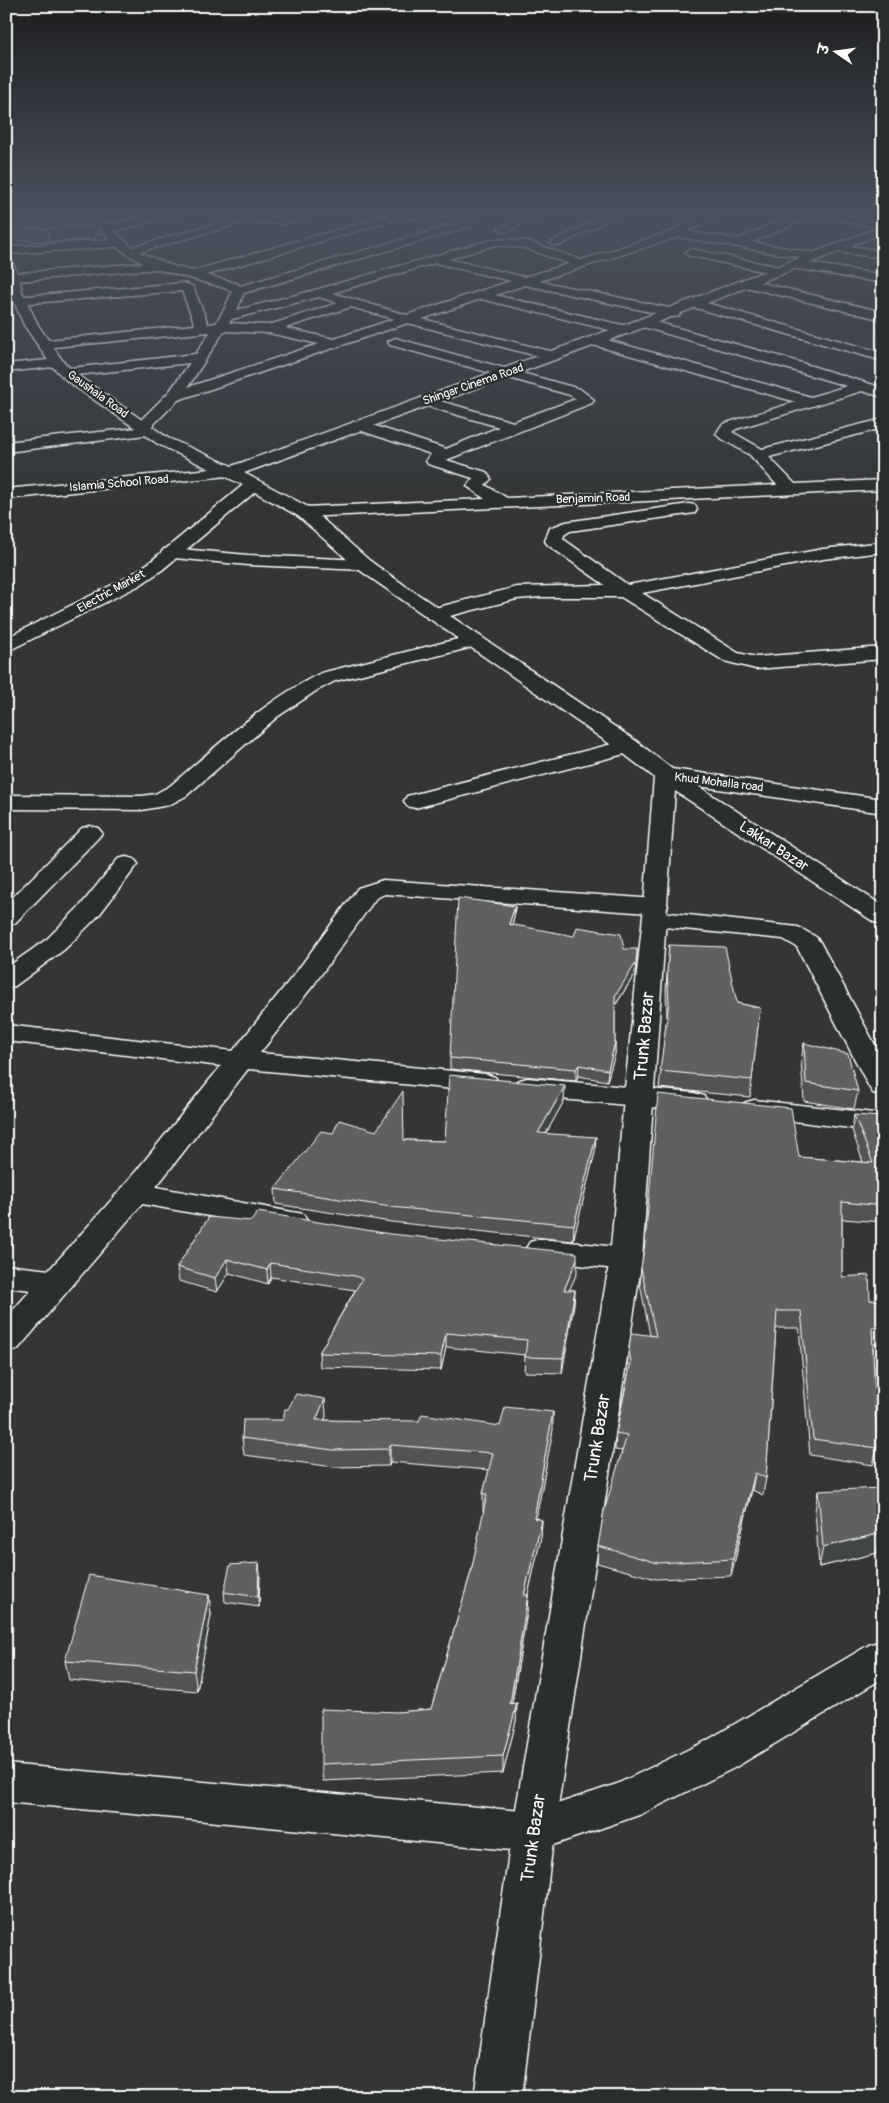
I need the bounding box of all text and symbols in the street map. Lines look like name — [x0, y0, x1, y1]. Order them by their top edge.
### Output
north arrow — [812, 28, 862, 78]
text: उ — [814, 41, 834, 58]
street label: Shingar Cinema Road — [421, 360, 526, 409]
street label: Gaushala Road — [64, 367, 131, 422]
street label: Islamia School Road — [69, 472, 170, 495]
street label: Benjamin Road — [556, 490, 631, 507]
street label: Electric Market — [75, 567, 148, 616]
street label: Khud Mohalla road — [674, 770, 764, 795]
street label: Lakkar Bazar — [735, 817, 813, 876]
street label: Trunk Bazar — [629, 990, 660, 1082]
street label: Trunk Bazar — [579, 1392, 616, 1484]
street label: Trunk Bazar — [516, 1792, 551, 1884]

